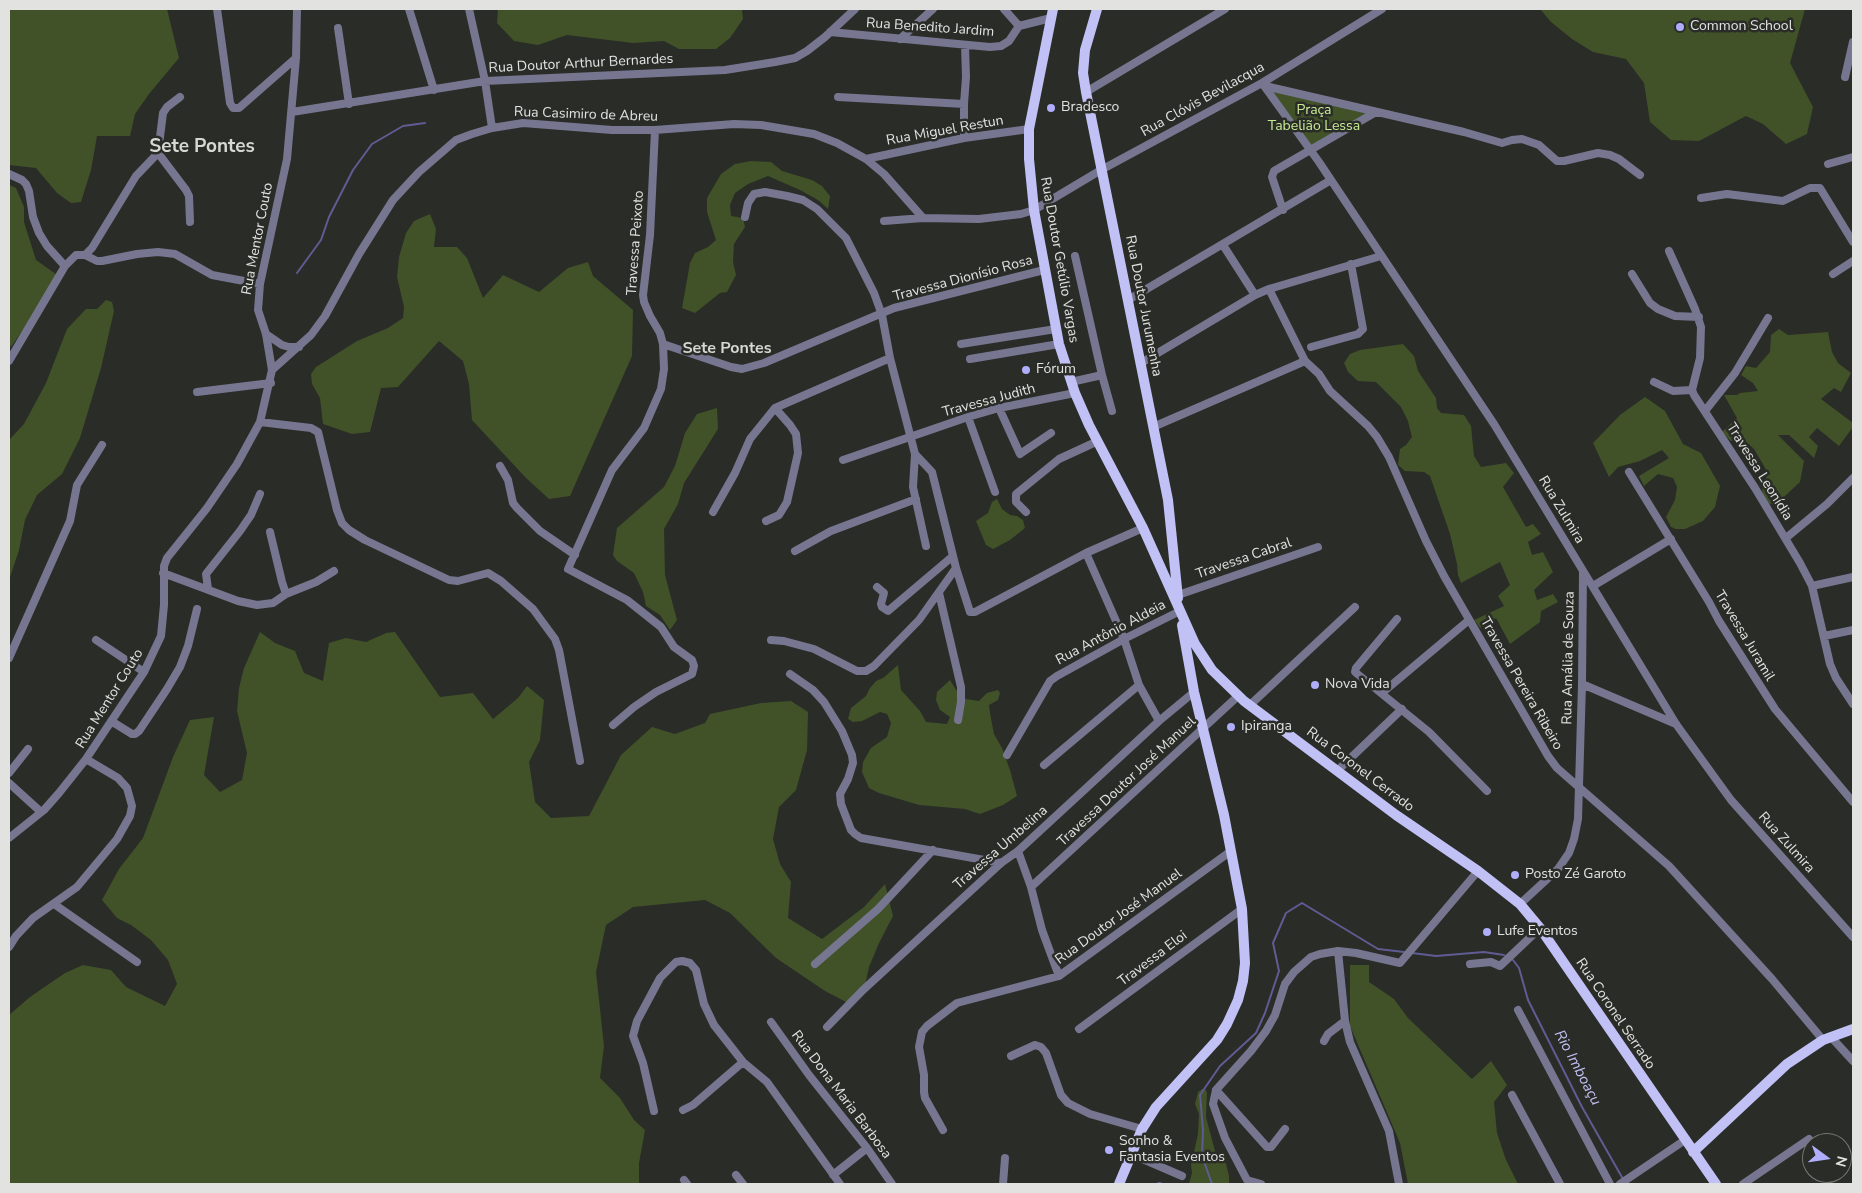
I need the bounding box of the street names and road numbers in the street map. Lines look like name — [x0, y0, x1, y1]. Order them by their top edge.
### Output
street label: Rua Benedito Jardim — [865, 15, 995, 41]
street label: Rua Doutor Arthur Bernardes — [488, 51, 674, 77]
street label: Rua Clóvis Bevilacqua — [1138, 59, 1268, 141]
street label: Rua Casimiro de Abreu — [514, 104, 658, 126]
street label: Rua Miguel Restun — [885, 112, 1005, 150]
street label: Rua Doutor Getúlio Vargas — [1036, 176, 1082, 344]
street label: Rua Mentor Couto — [239, 181, 277, 297]
street label: Travessa Peixoto — [624, 190, 648, 296]
street label: Rua Doutor Jurumenha — [1121, 234, 1165, 378]
street label: Travessa Dionísio Rosa — [891, 252, 1035, 306]
street label: Travessa Judith — [941, 381, 1037, 421]
street label: Travessa Leonídia — [1722, 420, 1796, 524]
street label: Rua Zulmira — [1534, 473, 1588, 547]
street label: Travessa Cabral — [1194, 535, 1294, 583]
street label: Travessa Juramil — [1710, 588, 1778, 684]
street label: Rua Amália de Souza — [1559, 591, 1579, 725]
street label: Rua Antônio Aldeia — [1053, 597, 1169, 669]
street label: Travessa Pereira Ribeiro — [1476, 615, 1566, 753]
street label: Rua Mentor Couto — [73, 646, 147, 752]
street label: Travessa Doutor José Manuel — [1054, 714, 1200, 850]
street label: Rua Coronel Cerrado — [1303, 724, 1417, 816]
street label: Travessa Umbelina — [950, 803, 1052, 893]
street label: Rua Zulmira — [1754, 809, 1818, 877]
street label: Rua Doutor José Manuel — [1052, 865, 1186, 969]
street label: Travessa Eloi — [1115, 928, 1191, 990]
street label: Rua Coronel Serrado — [1572, 955, 1658, 1073]
street label: Rua Dona Maria Barbosa — [787, 1028, 895, 1162]

